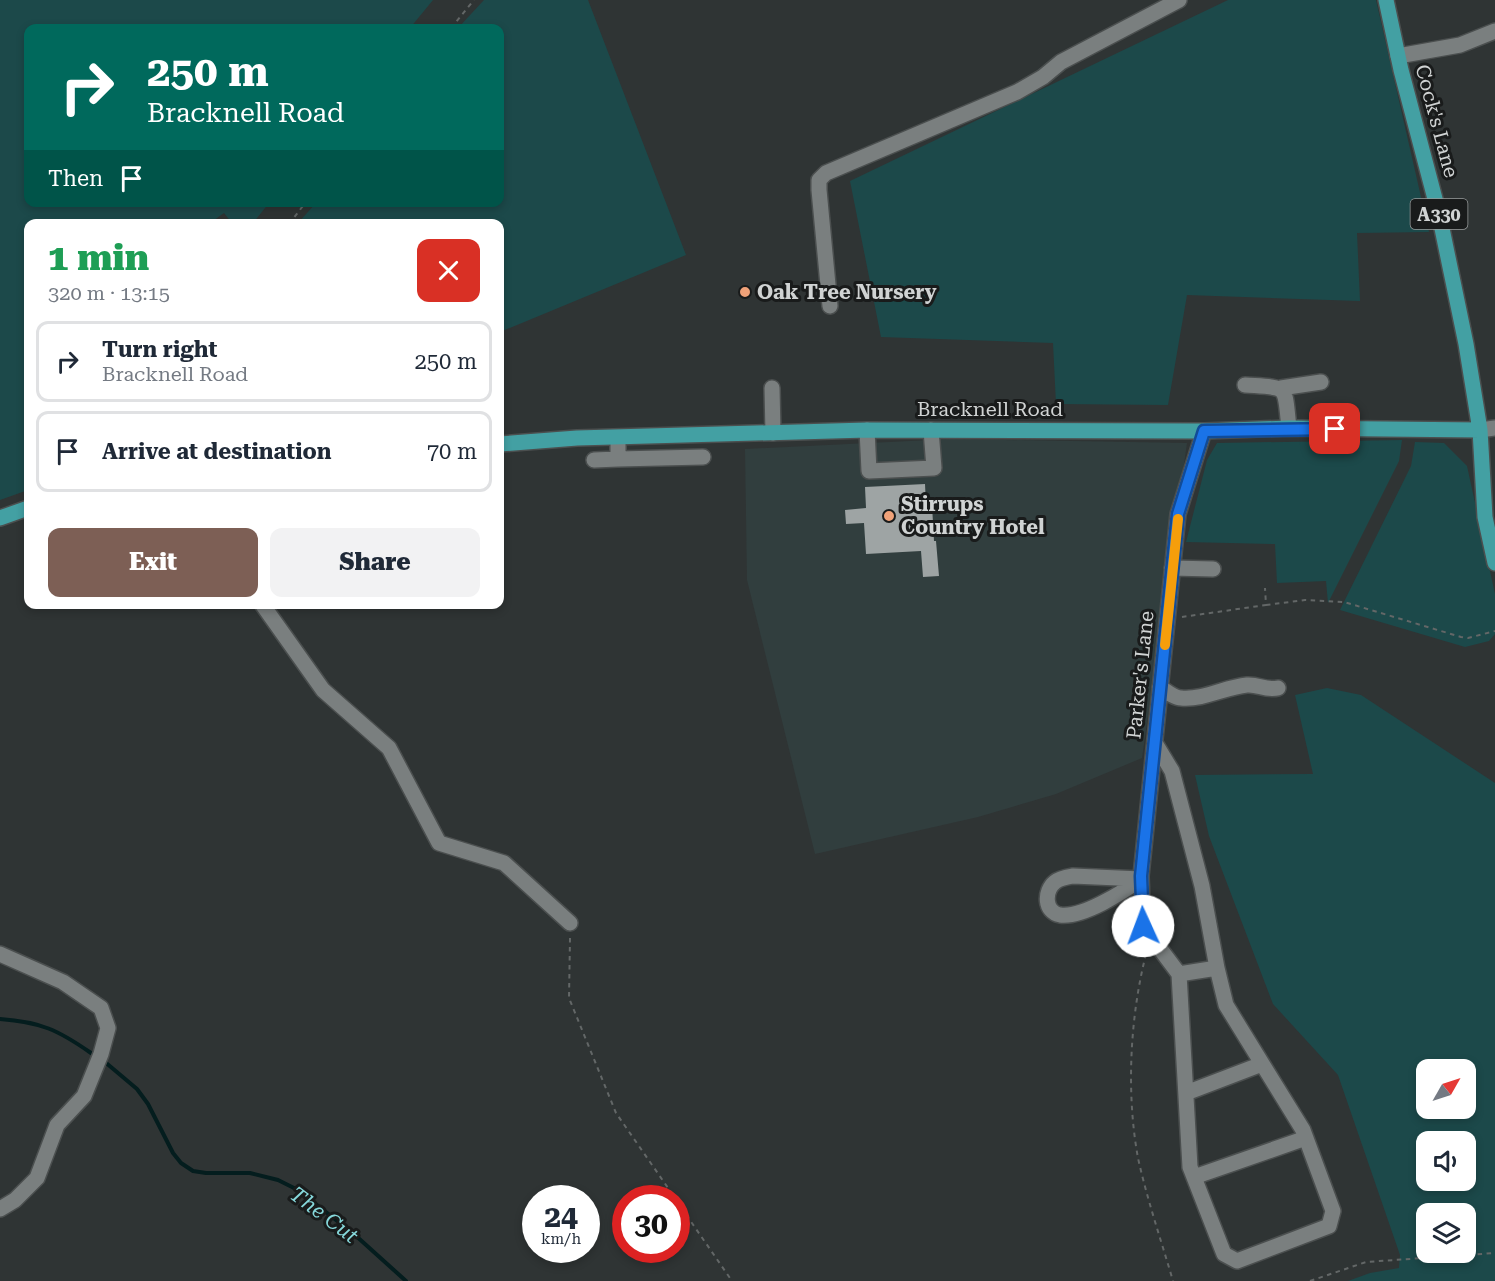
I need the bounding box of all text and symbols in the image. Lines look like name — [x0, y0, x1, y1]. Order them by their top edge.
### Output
text: 250 m — [147, 47, 269, 96]
icon: right — [48, 48, 126, 126]
street label: Cock's Lane — [1410, 62, 1464, 180]
text: Bracknell Road — [147, 97, 344, 129]
icon: arrive — [115, 162, 148, 195]
text: Then — [48, 166, 103, 191]
road number: A330 — [1410, 199, 1468, 229]
text: 1 min — [48, 237, 149, 279]
button: close — [417, 239, 480, 302]
place label: Oak Tree Nursery — [757, 280, 937, 304]
text: 320 m · 13:15 — [48, 281, 170, 305]
marker: Oak Tree Nursery — [738, 285, 752, 299]
text: Turn right — [102, 337, 217, 362]
icon: right — [51, 345, 84, 378]
text: 250 m — [414, 349, 477, 374]
text: Bracknell Road — [102, 362, 248, 386]
street label: Bracknell Road — [917, 397, 1063, 421]
pin — [1309, 403, 1360, 454]
icon: arrive — [1318, 412, 1351, 445]
icon: arrive — [51, 435, 84, 468]
text: Arrive at destination — [102, 439, 331, 464]
text: 70 m — [427, 439, 477, 464]
place label: Stirrups Country Hotel — [901, 492, 1045, 539]
marker: Stirrups Country Hotel — [882, 509, 896, 523]
button: Exit — [48, 528, 258, 597]
button: Share — [270, 528, 480, 597]
street label: Parker's Lane — [1121, 610, 1159, 740]
position arrow — [1111, 894, 1175, 958]
north arrow — [1416, 1059, 1476, 1119]
map controls — [1416, 1059, 1476, 1263]
button: sound — [1416, 1131, 1476, 1191]
water label: The Cut — [285, 1182, 363, 1248]
speed limit sign: 30 — [612, 1185, 690, 1263]
text: 24 — [544, 1199, 578, 1234]
button: layers — [1416, 1203, 1476, 1263]
text: km/h — [541, 1230, 581, 1248]

